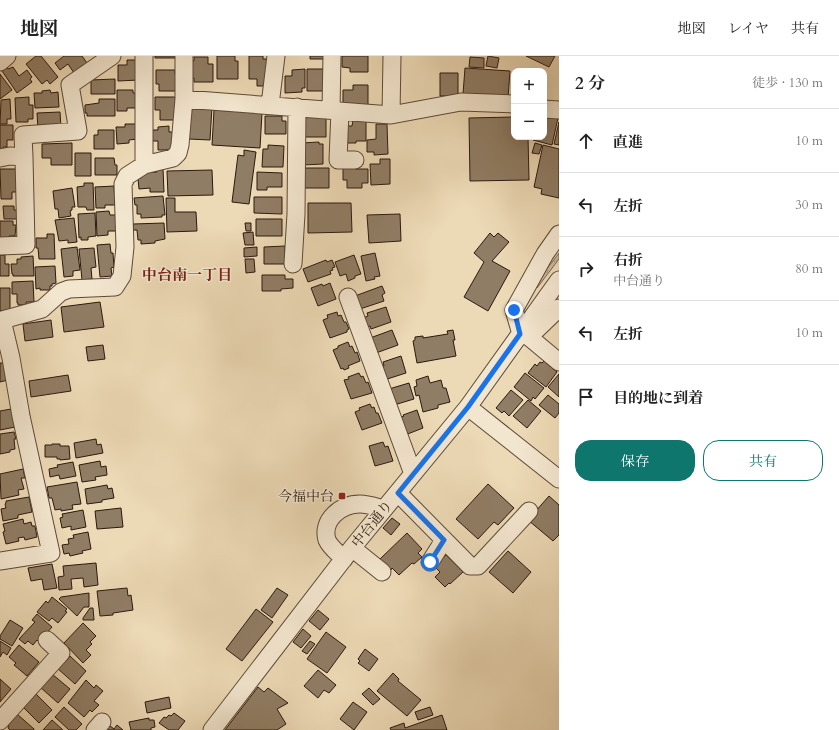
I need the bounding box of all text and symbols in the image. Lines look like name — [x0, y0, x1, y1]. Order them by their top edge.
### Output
text: 地図 — [20, 16, 58, 42]
text: 地図 — [678, 19, 706, 38]
text: レイヤ — [728, 19, 769, 38]
text: 共有 — [791, 19, 819, 38]
map controls — [511, 68, 547, 140]
button: + — [511, 68, 547, 104]
text: 2 分 — [575, 72, 605, 95]
text: 徒歩 · 130 m — [752, 74, 823, 92]
button: − — [511, 104, 547, 140]
icon: ahead — [575, 130, 597, 152]
text: 直進 — [613, 132, 643, 152]
text: 10 m — [795, 132, 823, 150]
icon: left — [575, 194, 597, 216]
text: 左折 — [613, 196, 643, 216]
text: 30 m — [795, 196, 823, 214]
text: 右折 — [613, 250, 643, 270]
icon: right — [575, 258, 597, 280]
text: 80 m — [795, 260, 823, 278]
district label: 中台南一丁目 — [142, 265, 232, 285]
text: 中台通り — [613, 272, 665, 290]
route end — [505, 301, 523, 319]
icon: left — [575, 322, 597, 344]
text: 左折 — [613, 324, 643, 344]
text: 10 m — [795, 324, 823, 342]
icon: arrive — [575, 386, 597, 408]
text: 目的地に到着 — [613, 388, 703, 408]
button: 保存 — [575, 440, 695, 481]
button: 共有 — [703, 440, 823, 481]
place label: 今福中台 — [278, 487, 334, 506]
marker: 今福中台 — [337, 491, 347, 501]
street label: 中台通り — [347, 496, 397, 552]
route start — [421, 553, 439, 571]

